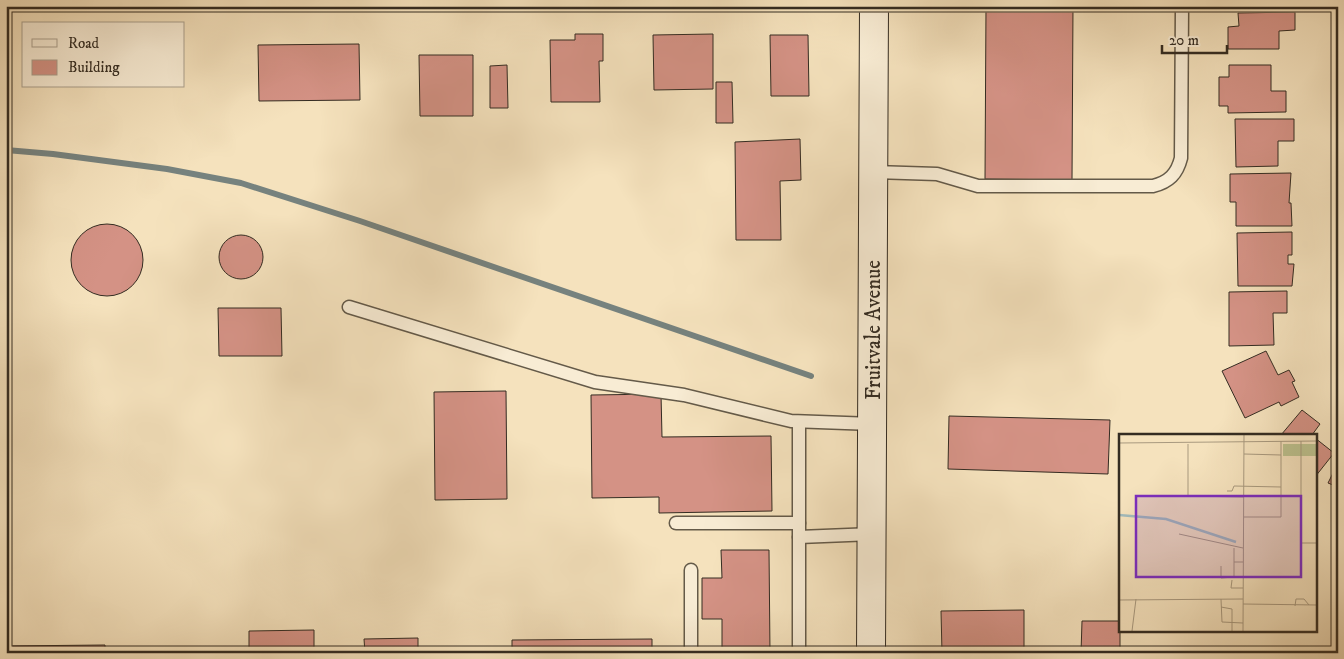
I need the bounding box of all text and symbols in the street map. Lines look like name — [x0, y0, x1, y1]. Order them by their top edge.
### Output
legend — [22, 22, 185, 88]
scale bar — [1162, 22, 1226, 54]
text: 20 m — [1169, 31, 1199, 50]
text: Road — [68, 34, 100, 53]
text: Building — [68, 58, 120, 77]
street label: Fruitvale Avenue — [861, 260, 887, 400]
inset map — [1119, 434, 1316, 632]

